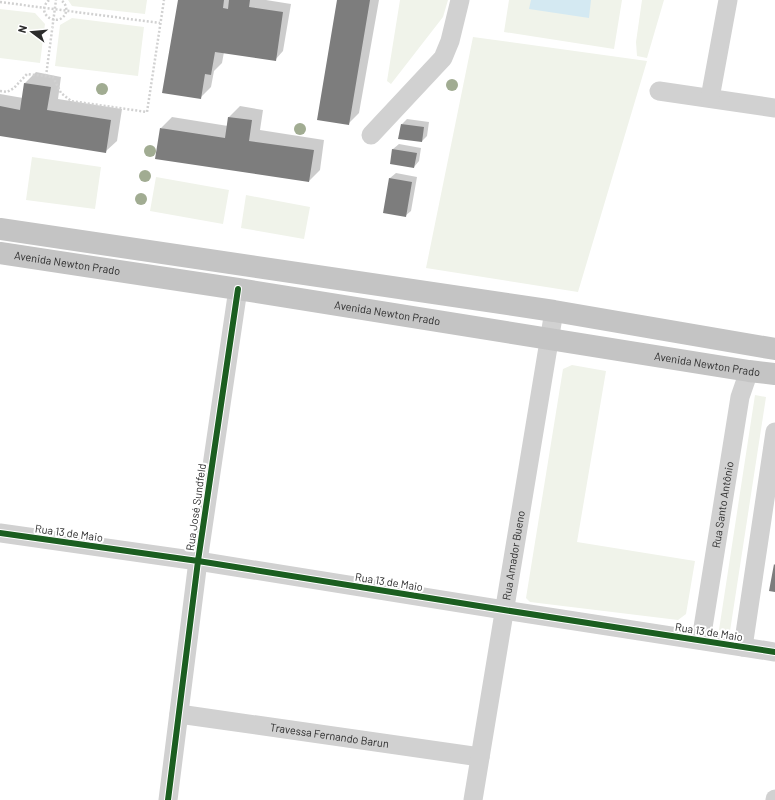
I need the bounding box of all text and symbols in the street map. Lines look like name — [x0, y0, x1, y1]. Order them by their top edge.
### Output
north arrow — [12, 12, 52, 52]
text: N — [15, 24, 29, 34]
street label: Avenida Newton Prado — [13, 248, 121, 277]
street label: Avenida Newton Prado — [334, 298, 441, 327]
street label: Avenida Newton Prado — [653, 349, 761, 378]
street label: Rua Santo Antônio — [709, 460, 736, 549]
street label: Rua José Sundfeld — [183, 462, 208, 551]
street label: Rua Amador Bueno — [499, 510, 527, 601]
street label: Rua 13 de Maio — [34, 521, 104, 544]
street label: Rua 13 de Maio — [354, 570, 424, 593]
street label: Rua 13 de Maio — [674, 620, 744, 643]
street label: Travessa Fernando Barun — [269, 720, 390, 750]

